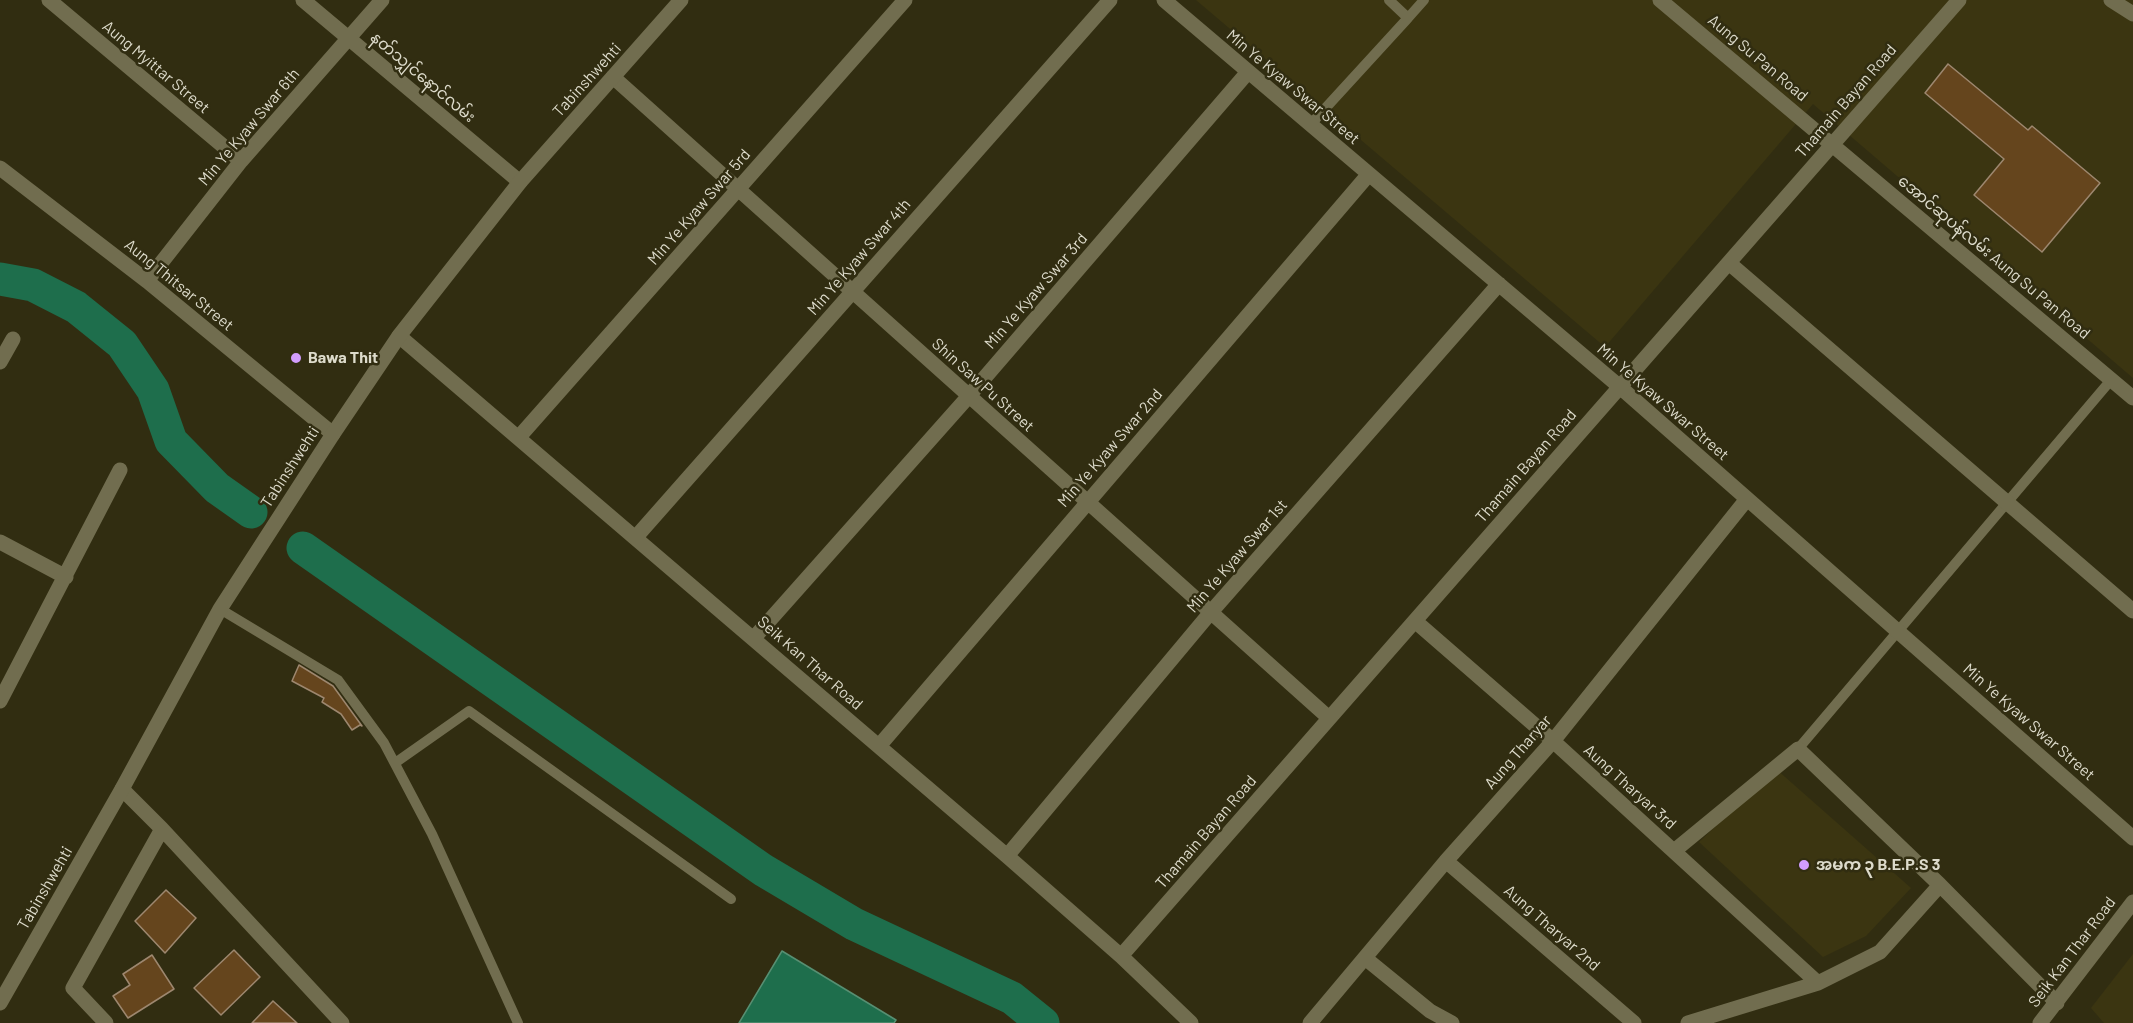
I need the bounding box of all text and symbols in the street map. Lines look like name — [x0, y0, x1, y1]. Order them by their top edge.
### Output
street label: Aung Su Pan Road — [1704, 11, 1812, 105]
street label: Aung Myittar Street — [98, 17, 214, 117]
street label: Min Ye Kyaw Swar Street — [1222, 26, 1364, 148]
street label: နတ်သျှင်နောင်လမ်း — [367, 28, 479, 126]
street label: Tabinshwehti — [549, 39, 625, 121]
street label: Thamain Bayan Road — [1792, 40, 1900, 162]
street label: Min Ye Kyaw Swar 6th — [194, 64, 304, 190]
street label: Min Ye Kyaw Swar 5rd — [643, 145, 755, 269]
street label: အောင်ဆုပန်လမ်း Aung Su Pan Road — [1894, 171, 2094, 343]
street label: Min Ye Kyaw Swar 4th — [803, 195, 915, 319]
street label: Min Ye Kyaw Swar 3rd — [980, 229, 1092, 353]
street label: Aung Thitsar Street — [121, 235, 237, 335]
street label: Shin Saw Pu Street — [928, 334, 1038, 436]
street label: Min Ye Kyaw Swar Street — [1593, 340, 1733, 464]
place label: Bawa Thit — [308, 348, 378, 368]
marker: Bawa Thit — [289, 351, 303, 365]
street label: Min Ye Kyaw Swar 2nd — [1053, 385, 1167, 511]
street label: Thamain Bayan Road — [1472, 405, 1580, 527]
street label: Tabinshwehti — [257, 423, 323, 511]
street label: Min Ye Kyaw Swar 1st — [1183, 496, 1291, 616]
street label: Seik Kan Thar Road — [753, 612, 867, 714]
street label: Min Ye Kyaw Swar Street — [1959, 660, 2099, 784]
street label: Aung Tharyar — [1481, 711, 1555, 793]
street label: Aung Tharyar 3rd — [1580, 740, 1680, 834]
street label: Thamain Bayan Road — [1152, 771, 1260, 893]
street label: Tabinshwehti — [13, 843, 77, 933]
place label: အမက ၃ B.E.P.S 3 — [1816, 855, 1940, 875]
marker: အမက ၃ B.E.P.S 3 — [1797, 858, 1811, 872]
street label: Aung Tharyar 2nd — [1500, 881, 1604, 975]
street label: Seik Kan Thar Road — [2024, 893, 2120, 1011]

